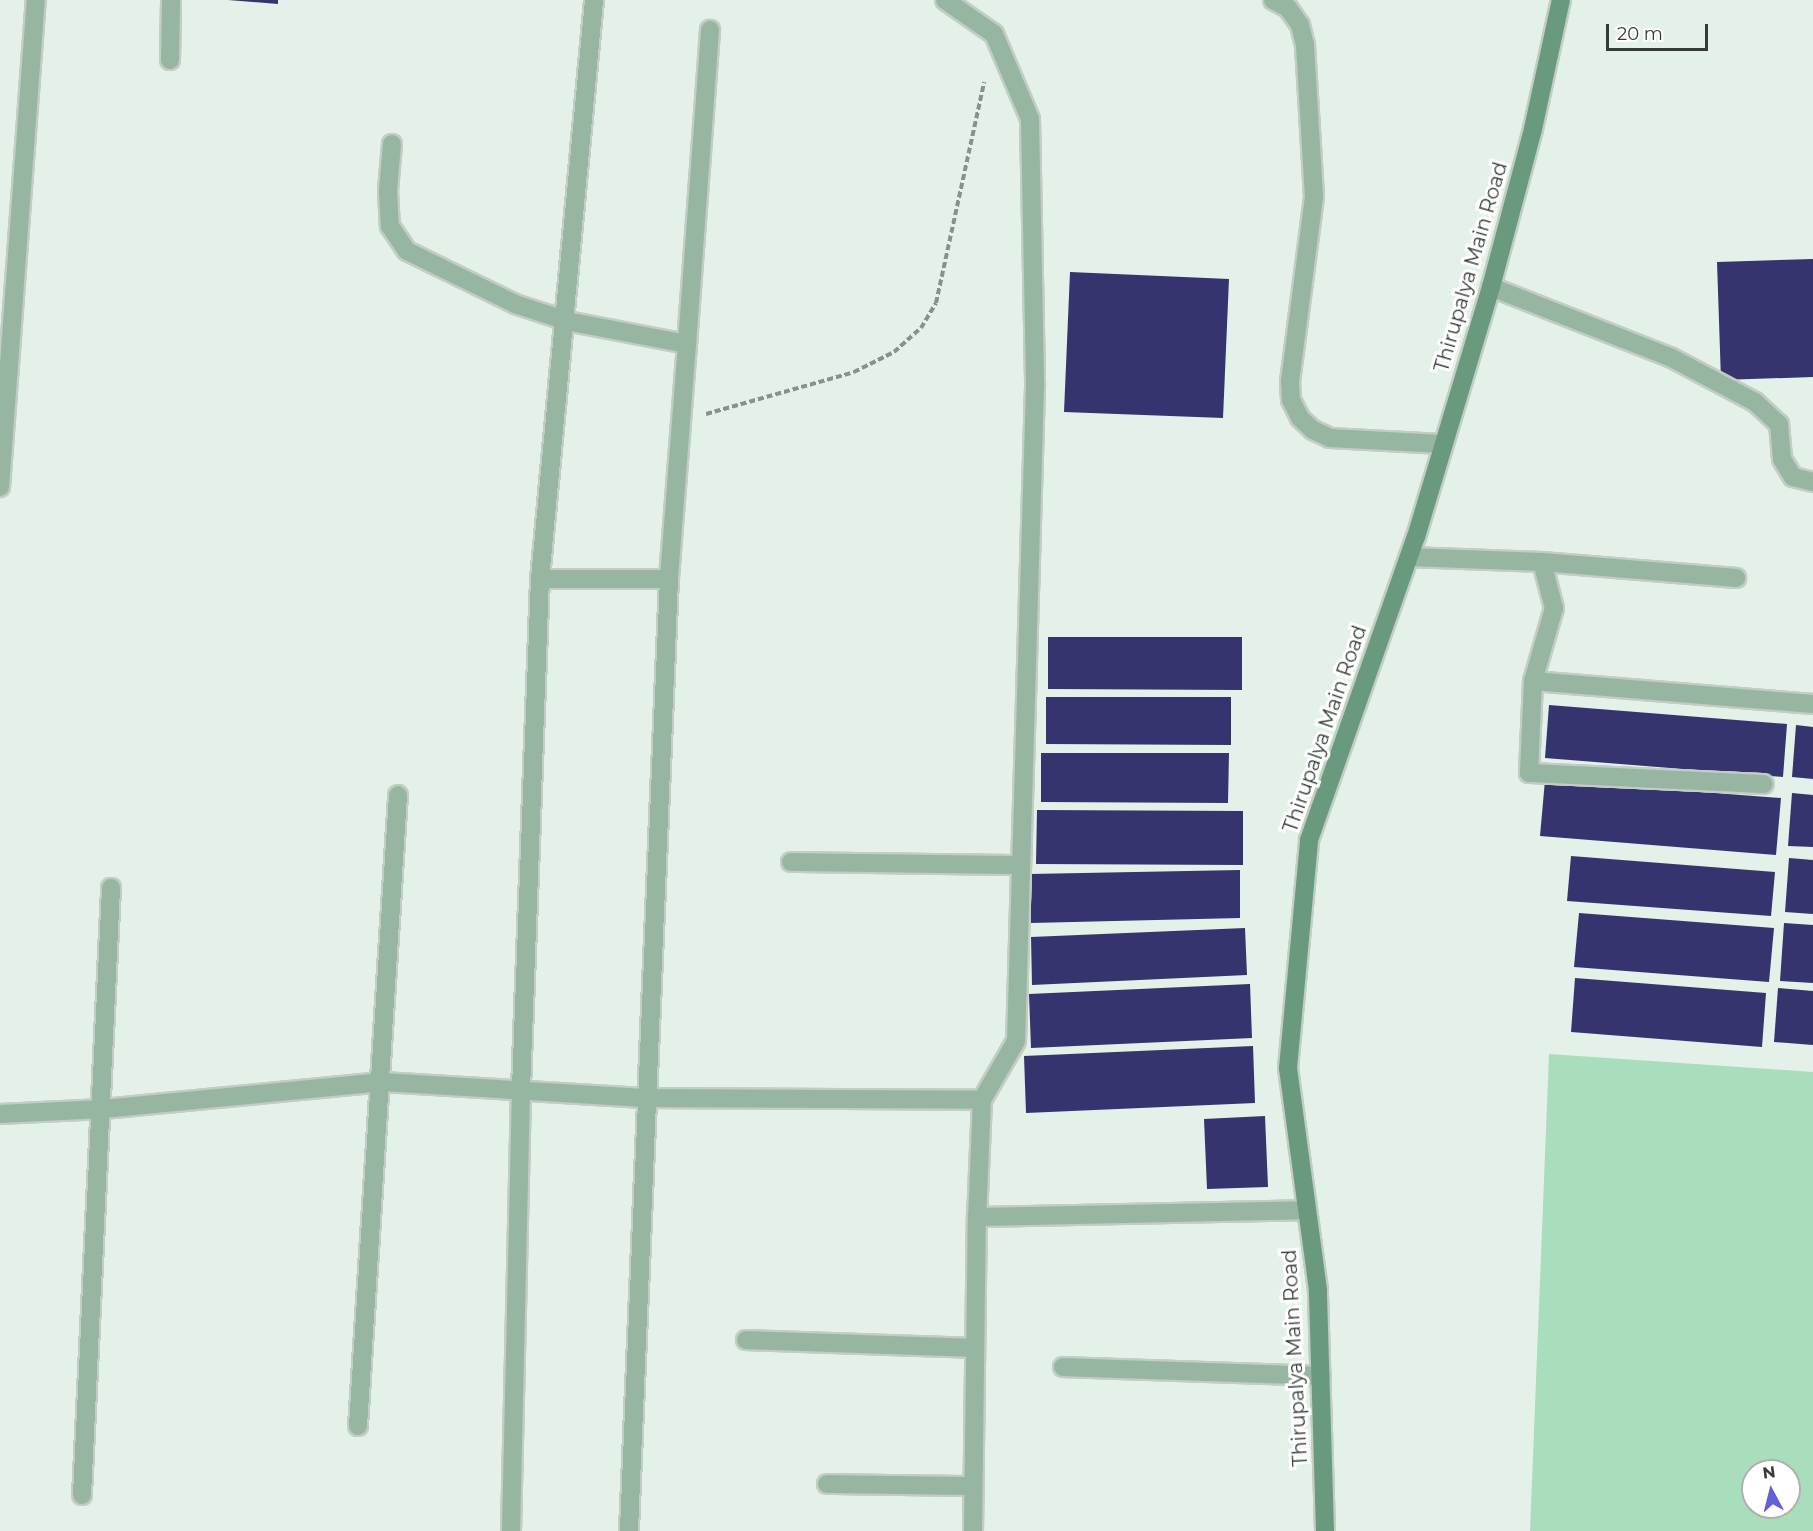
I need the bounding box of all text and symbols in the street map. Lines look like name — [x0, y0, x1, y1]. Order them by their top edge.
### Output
scale bar — [1609, 12, 1711, 50]
text: 20 m — [1617, 23, 1663, 45]
street label: Thirupalya Main Road — [1430, 159, 1512, 375]
street label: Thirupalya Main Road — [1278, 622, 1372, 836]
street label: Thirupalya Main Road — [1277, 1249, 1313, 1467]
north arrow — [1741, 1459, 1801, 1519]
text: N — [1761, 1462, 1777, 1483]

